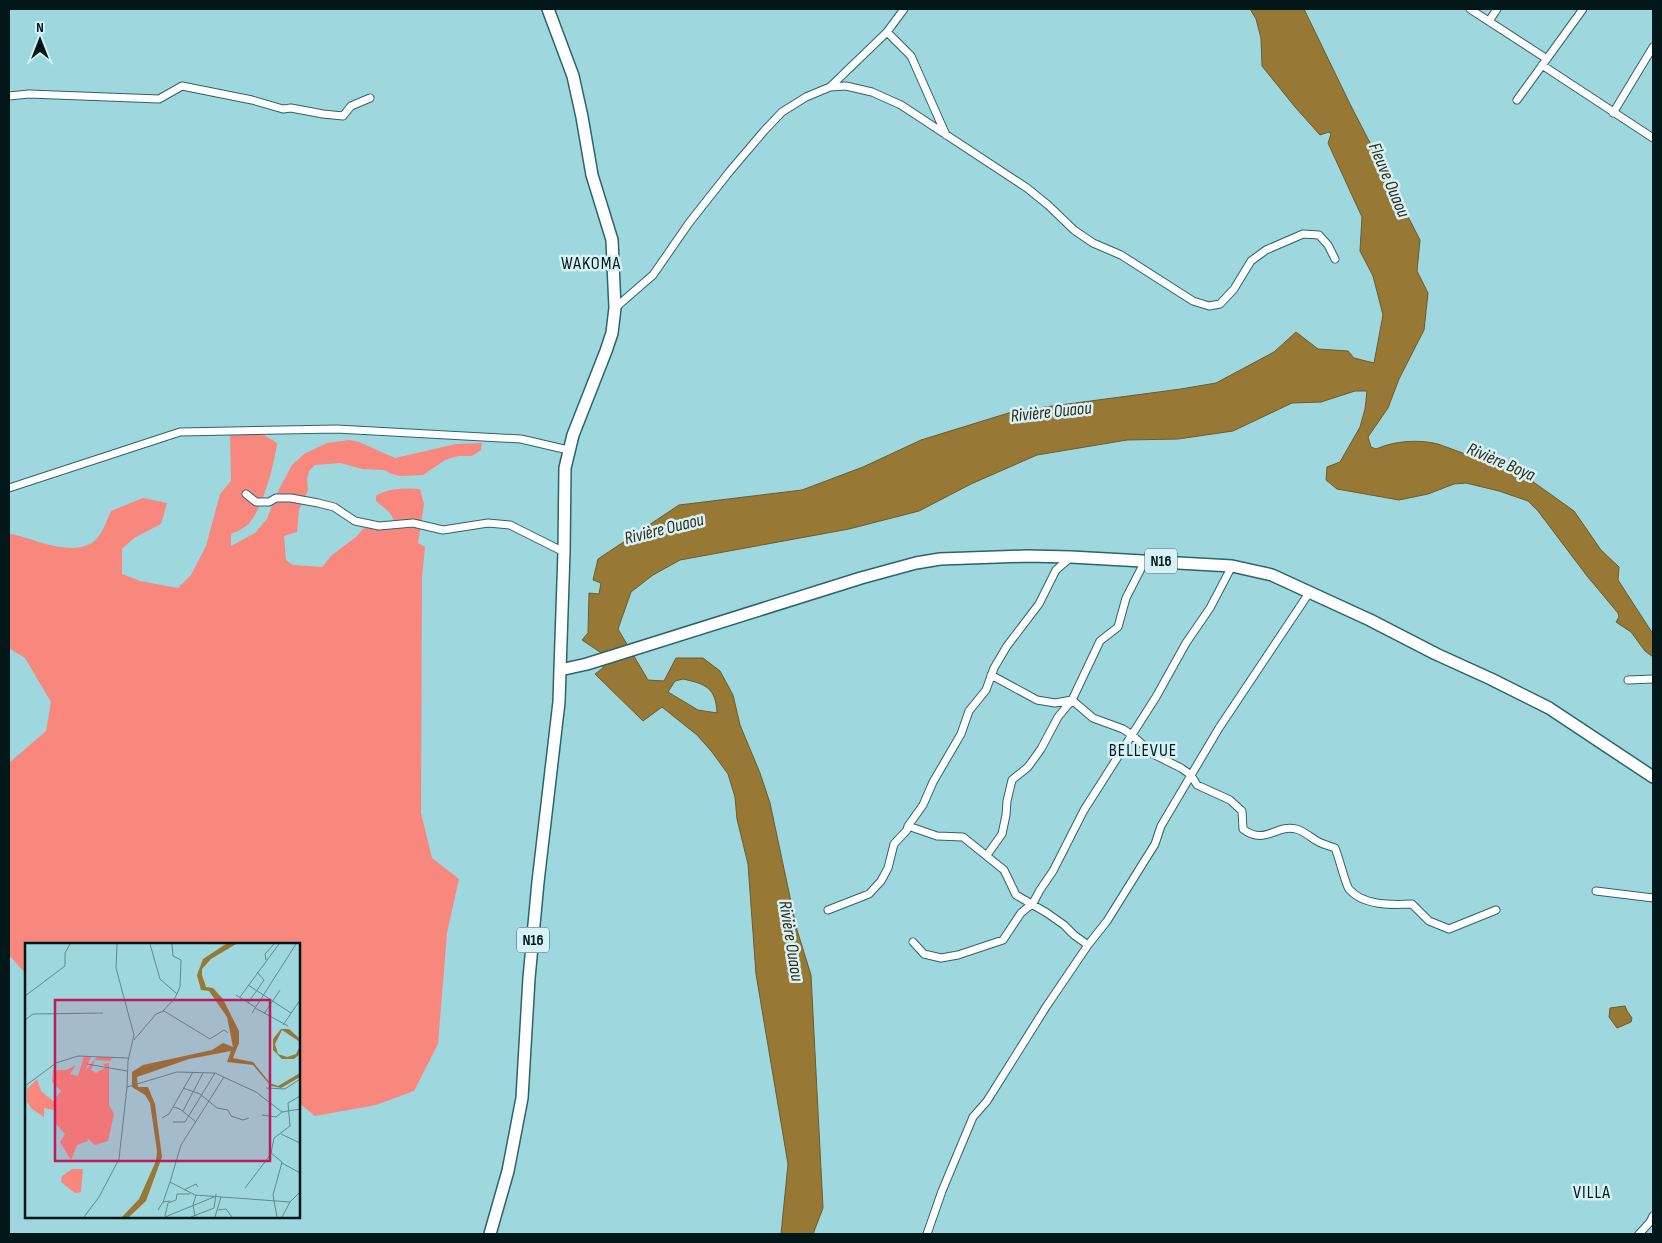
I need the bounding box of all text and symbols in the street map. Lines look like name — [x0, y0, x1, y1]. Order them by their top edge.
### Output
north arrow — [15, 15, 65, 65]
text: N — [36, 19, 44, 36]
water label: Fleuve Ouaou — [1364, 140, 1414, 221]
district label: WAKOMA — [561, 253, 621, 274]
water label: Rivière Ouaou — [1010, 397, 1093, 427]
water label: Rivière Boya — [1464, 438, 1539, 486]
water label: Rivière Ouaou — [622, 509, 707, 549]
road number: N16 — [1145, 548, 1177, 574]
district label: BELLEVUE — [1109, 740, 1177, 761]
water label: Rivière Ouaou — [774, 899, 808, 983]
road number: N16 — [517, 928, 549, 952]
inset map — [25, 943, 300, 1218]
district label: VILLA — [1573, 1182, 1611, 1203]

